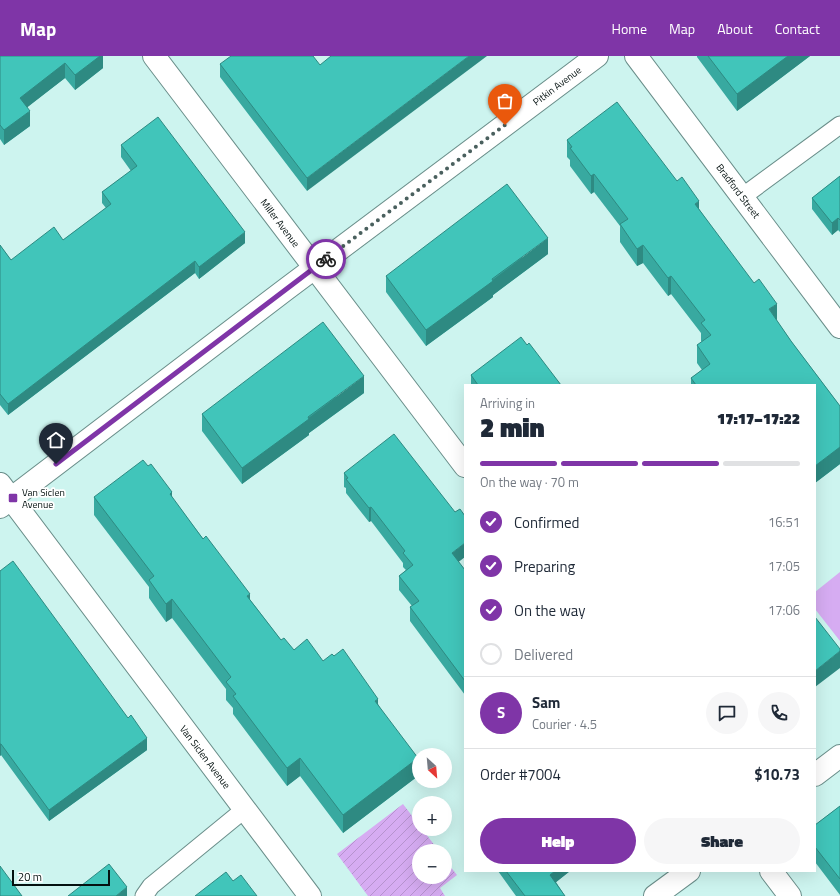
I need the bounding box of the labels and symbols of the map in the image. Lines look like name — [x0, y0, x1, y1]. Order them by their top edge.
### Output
street label: Pitkin Avenue — [530, 63, 584, 109]
pin — [488, 84, 522, 125]
street label: Bradford Street — [712, 161, 764, 222]
street label: Miller Avenue — [257, 196, 303, 250]
courier — [306, 239, 346, 279]
pin — [39, 423, 73, 464]
place label: Van Siclen Avenue — [22, 485, 65, 512]
marker: Van Siclen Avenue — [7, 492, 19, 504]
street label: Van Siclen Avenue — [176, 722, 234, 792]
north arrow — [412, 748, 452, 788]
scale bar — [12, 868, 110, 887]

